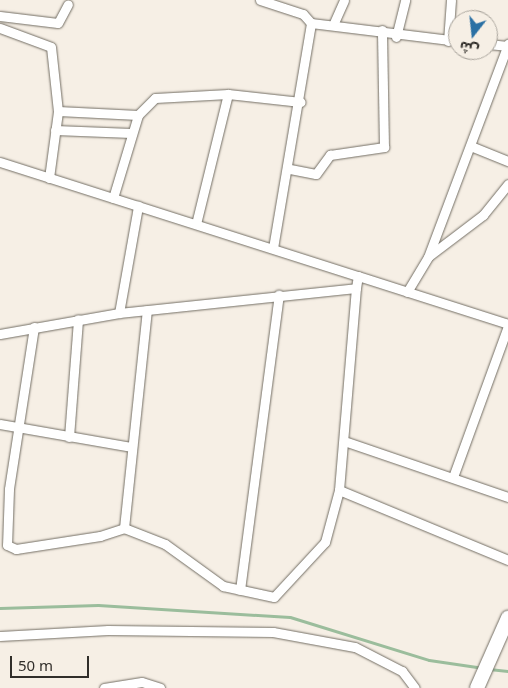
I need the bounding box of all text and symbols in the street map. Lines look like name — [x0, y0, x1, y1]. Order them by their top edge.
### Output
north arrow — [448, 10, 498, 60]
text: ش — [457, 37, 481, 61]
scale bar — [12, 646, 91, 678]
text: 50 m — [18, 655, 53, 675]

